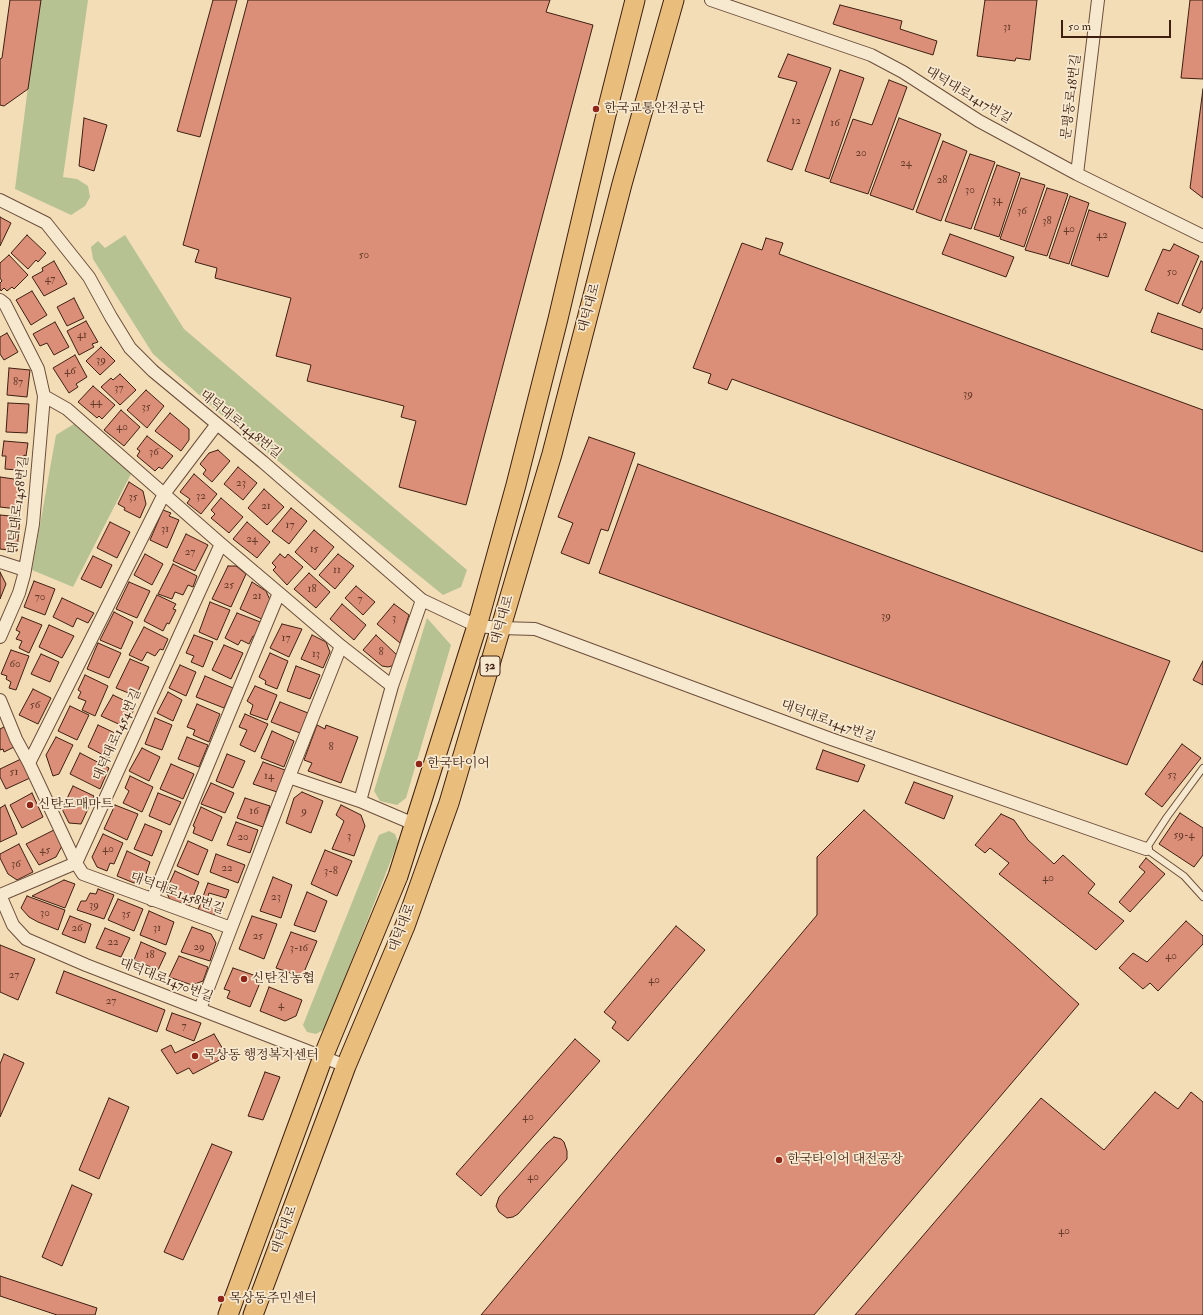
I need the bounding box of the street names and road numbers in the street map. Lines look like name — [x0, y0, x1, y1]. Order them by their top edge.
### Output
street label: 문평동로18번길 — [1059, 53, 1085, 141]
street label: 대덕대로1417번길 — [922, 64, 1014, 128]
street label: 대덕대로 — [576, 282, 604, 334]
street label: 대덕대로1448번길 — [196, 387, 284, 463]
street label: 대덕대로1458번길 — [5, 455, 33, 555]
street label: 대덕대로 — [489, 594, 517, 646]
road number: 32 — [480, 656, 500, 676]
street label: 대덕대로1454번길 — [91, 686, 145, 784]
street label: 대덕대로1447번길 — [779, 698, 877, 746]
street label: 대덕대로1458번길 — [128, 870, 226, 918]
street label: 대덕대로 — [387, 902, 419, 954]
street label: 대덕대로1470번길 — [117, 956, 215, 1006]
street label: 대덕대로 — [269, 1204, 301, 1256]

